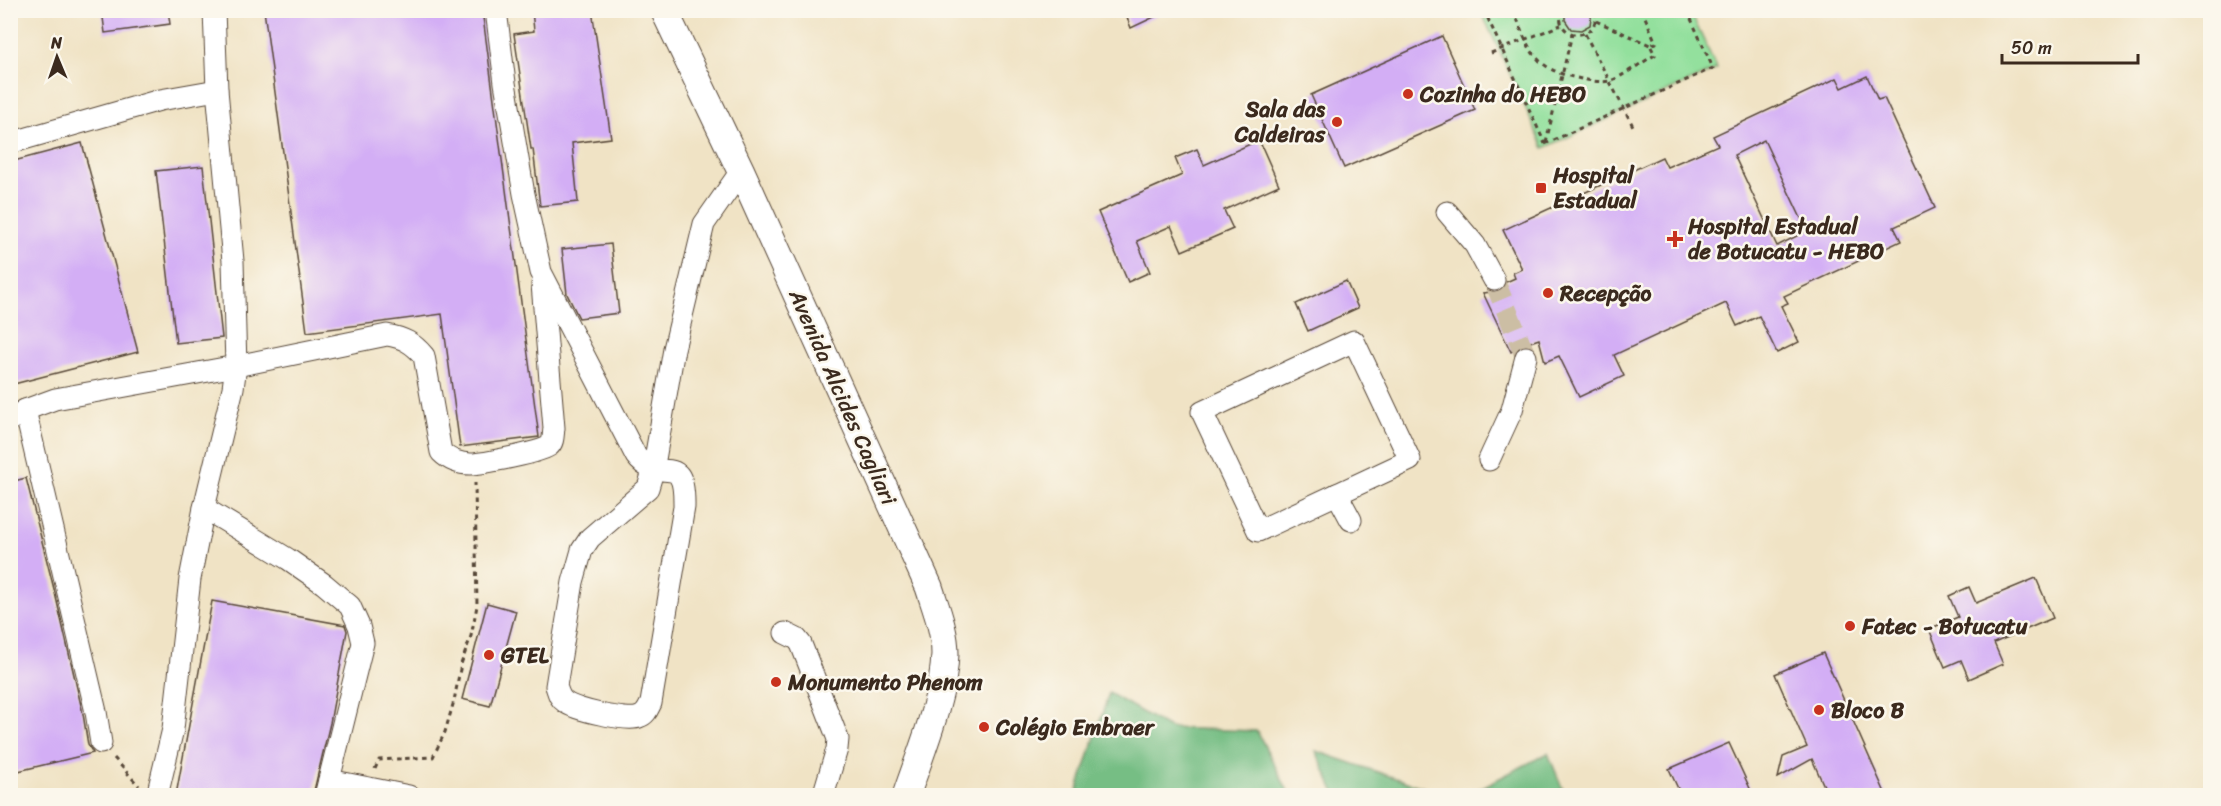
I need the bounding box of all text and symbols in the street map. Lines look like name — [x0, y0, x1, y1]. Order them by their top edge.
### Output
north arrow — [27, 27, 87, 87]
scale bar — [2002, 27, 2138, 65]
text: N — [49, 28, 63, 57]
text: 50 m — [2011, 32, 2052, 64]
place label: Cozinha do HEBO — [1419, 75, 1586, 114]
marker: Cozinha do HEBO — [1401, 87, 1415, 101]
place label: Sala das Caldeiras — [1234, 90, 1326, 154]
marker: Sala das Caldeiras — [1330, 115, 1344, 129]
place label: Hospital Estadual — [1552, 156, 1638, 220]
marker: Hospital Estadual — [1534, 181, 1548, 195]
place label: Hospital Estadual de Botucatu - HEBO — [1687, 207, 1884, 271]
marker: Hospital Estadual de Botucatu - HEBO — [1666, 230, 1684, 248]
place label: Recepção — [1559, 274, 1652, 313]
street label: Avenida Alcides Cagliari — [777, 282, 909, 512]
marker: Recepção — [1541, 286, 1555, 300]
place label: Fatec - Botucatu — [1861, 607, 2028, 646]
marker: Fatec - Botucatu — [1843, 619, 1857, 633]
place label: GTEL — [500, 636, 550, 675]
marker: GTEL — [482, 648, 496, 662]
place label: Monumento Phenom — [787, 663, 983, 702]
marker: Monumento Phenom — [769, 675, 783, 689]
place label: Bloco B — [1831, 691, 1904, 730]
marker: Bloco B — [1812, 703, 1826, 717]
place label: Colégio Embraer — [995, 708, 1156, 747]
marker: Colégio Embraer — [977, 720, 991, 734]

